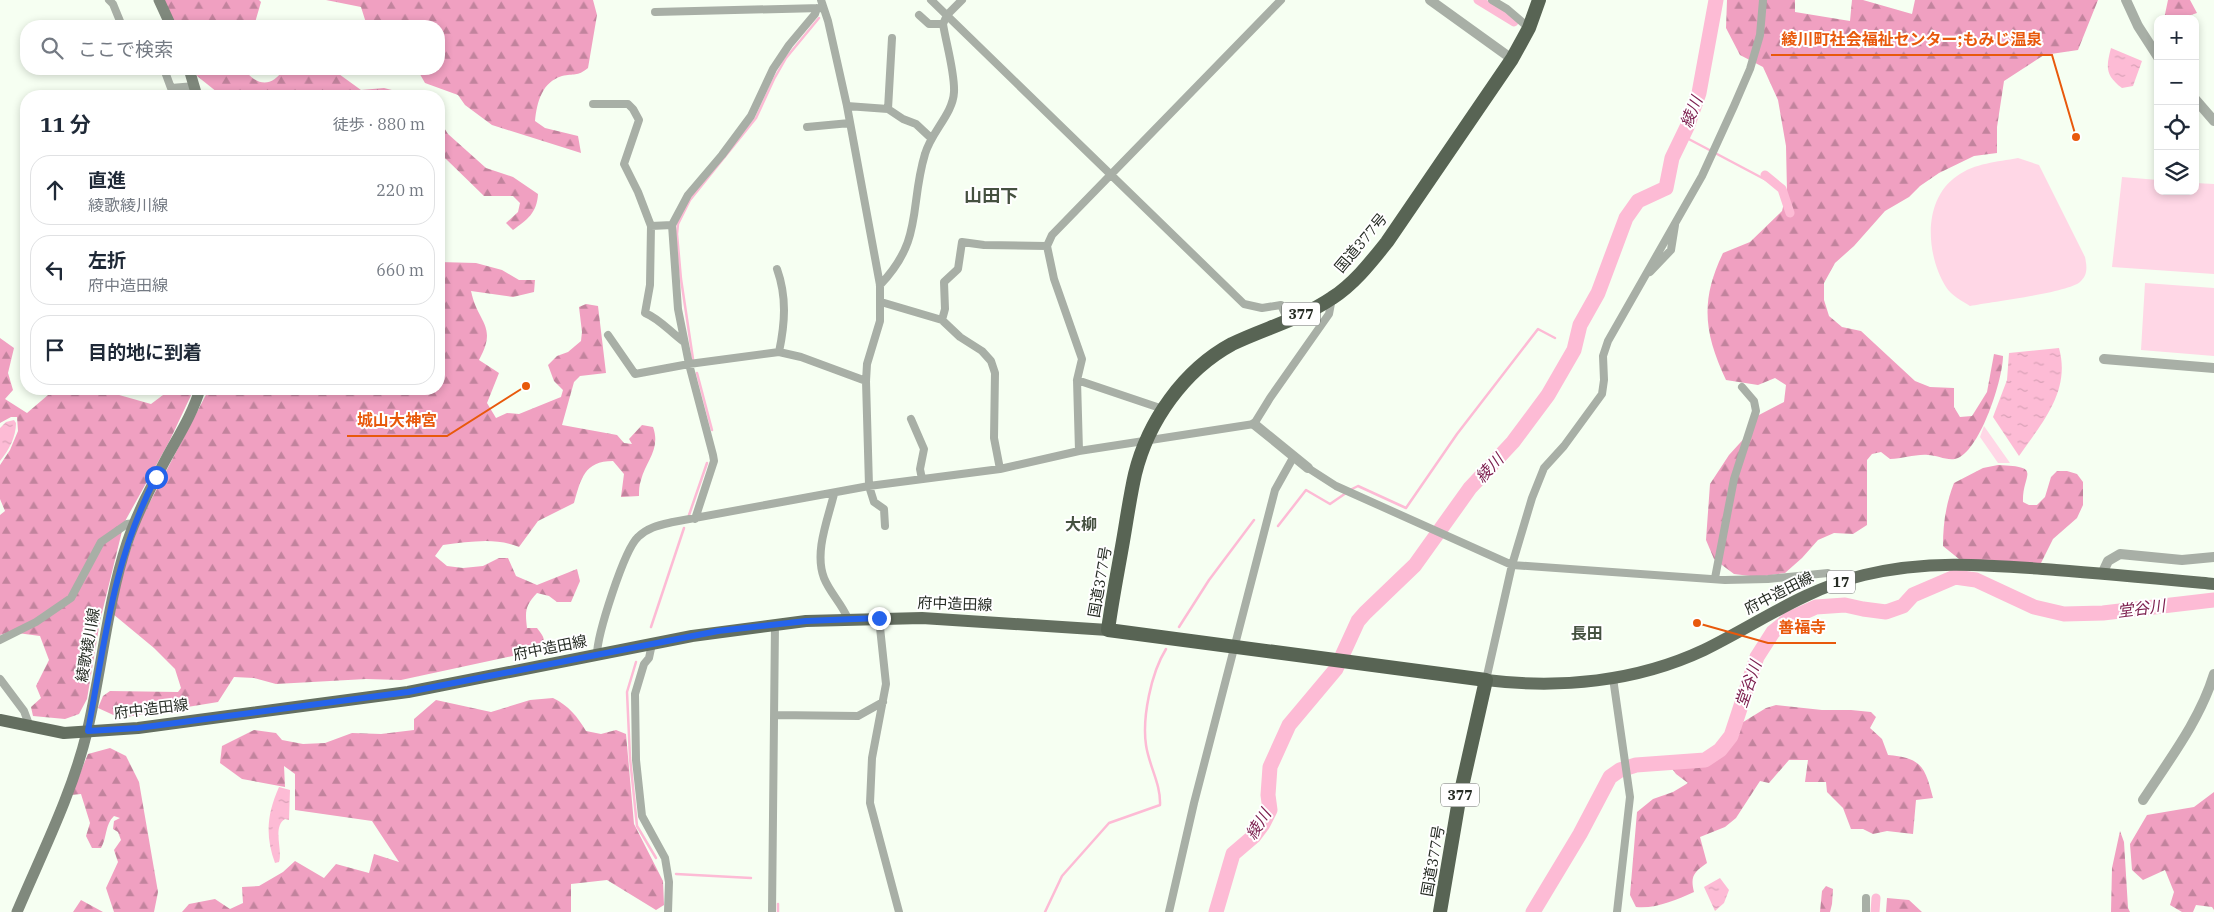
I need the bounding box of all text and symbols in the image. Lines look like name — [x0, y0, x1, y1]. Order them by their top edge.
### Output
map controls — [2154, 15, 2199, 195]
button: + — [2154, 15, 2199, 60]
search box — [20, 20, 445, 75]
callout: 綾川町社会福祉センター;もみじ温泉 — [1771, 24, 2052, 55]
text: 綾川町社会福祉センター;もみじ温泉 — [1782, 29, 2042, 49]
icon: search — [38, 34, 66, 62]
text: ここで検索 — [78, 37, 173, 61]
button: − — [2154, 60, 2199, 105]
water label: 綾川 — [1676, 92, 1707, 131]
button: locate — [2154, 105, 2199, 150]
text: 11 分 — [40, 110, 91, 138]
text: 徒歩 · 880 m — [333, 114, 425, 134]
button: layers — [2154, 150, 2199, 195]
text: 直進 — [88, 168, 126, 192]
icon: ahead — [41, 176, 69, 204]
text: 220 m — [376, 180, 424, 200]
district label: 山田下 — [964, 184, 1018, 207]
text: 綾歌綾川線 — [88, 195, 168, 215]
street label: 国道377号 — [1330, 209, 1391, 276]
text: 左折 — [88, 248, 126, 272]
icon: left — [41, 256, 69, 284]
text: 660 m — [376, 260, 424, 280]
text: 府中造田線 — [88, 275, 168, 295]
road number: 377 — [1282, 302, 1320, 326]
icon: arrive — [41, 336, 69, 364]
text: 目的地に到着 — [88, 340, 202, 364]
callout: 城山大神宮 — [347, 405, 447, 436]
text: 城山大神宮 — [357, 410, 437, 430]
water label: 綾川 — [1471, 448, 1509, 487]
route start — [145, 466, 168, 489]
district label: 大柳 — [1065, 514, 1097, 534]
street label: 国道377号 — [1084, 545, 1115, 619]
street label: 府中造田線 — [1741, 567, 1817, 618]
road number: 17 — [1827, 570, 1855, 594]
street label: 府中造田線 — [917, 593, 993, 614]
water label: 堂谷川 — [2116, 595, 2168, 621]
street label: 綾歌綾川線 — [72, 606, 103, 684]
route end — [868, 607, 891, 630]
callout: 善福寺 — [1768, 612, 1836, 643]
text: 善福寺 — [1778, 617, 1826, 637]
district label: 長田 — [1571, 623, 1603, 643]
street label: 府中造田線 — [511, 631, 589, 664]
water label: 堂谷川 — [1731, 656, 1766, 710]
street label: 府中造田線 — [113, 695, 189, 723]
road number: 377 — [1441, 784, 1479, 806]
water label: 綾川 — [1241, 803, 1276, 843]
street label: 国道377号 — [1417, 824, 1448, 898]

